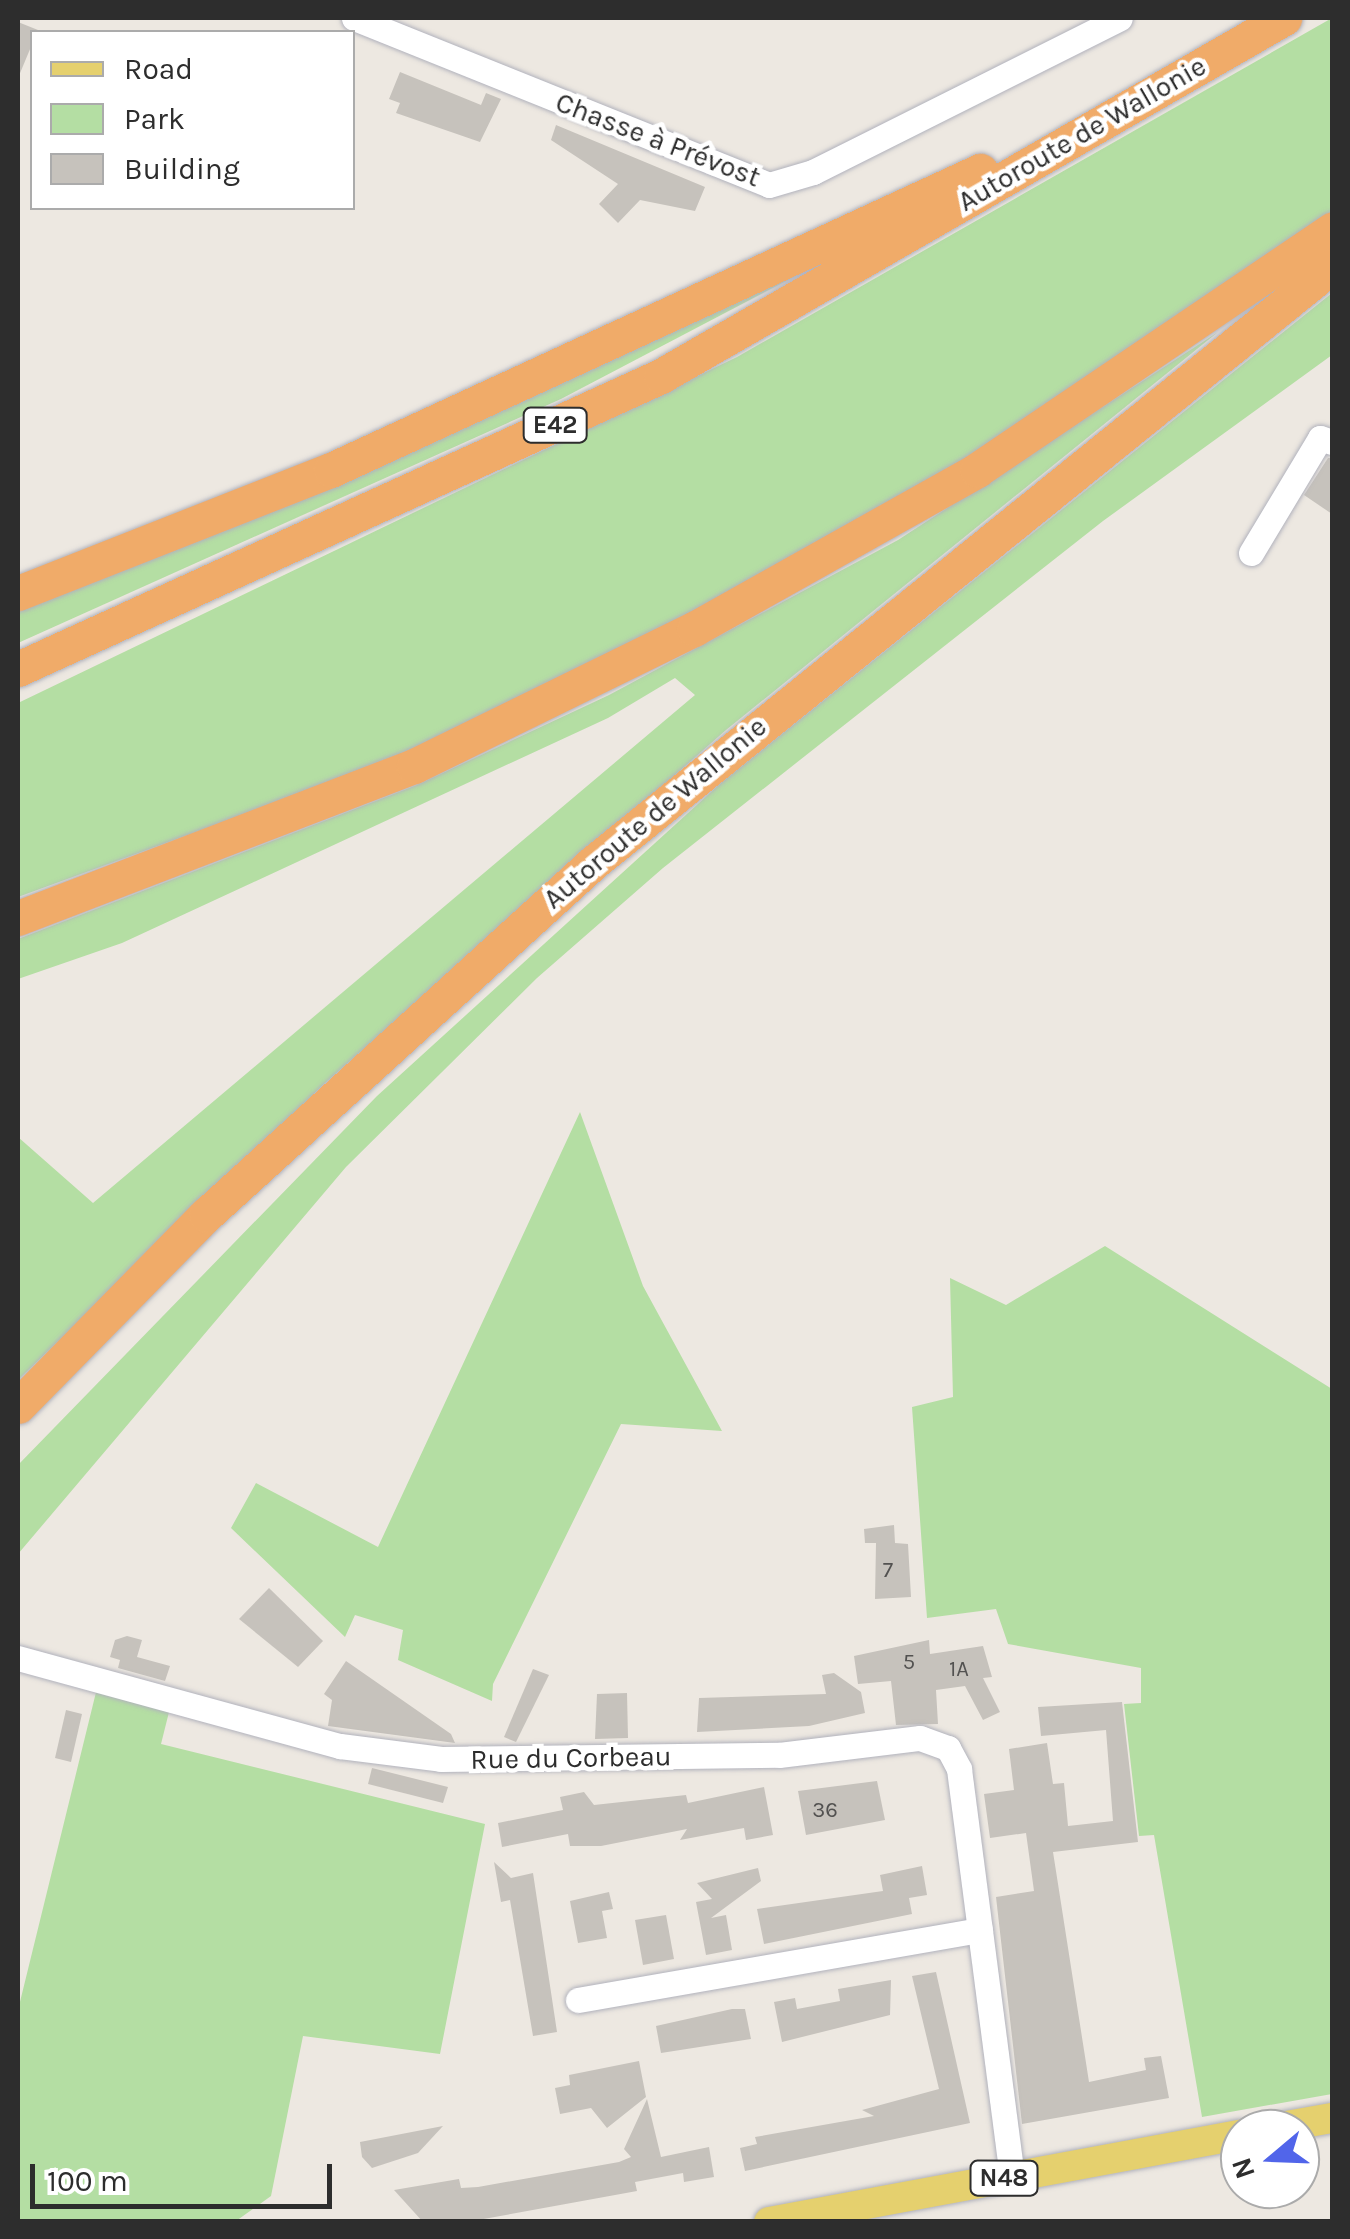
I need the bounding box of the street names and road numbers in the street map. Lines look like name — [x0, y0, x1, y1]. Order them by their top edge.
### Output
street label: Autoroute de Wallonie — [952, 49, 1212, 219]
street label: Chasse à Prévost — [551, 86, 765, 194]
road number: E42 — [522, 405, 588, 445]
street label: Autoroute de Wallonie — [537, 710, 773, 916]
street label: Rue du Corbeau — [470, 1739, 672, 1777]
road number: N48 — [969, 2158, 1039, 2198]

